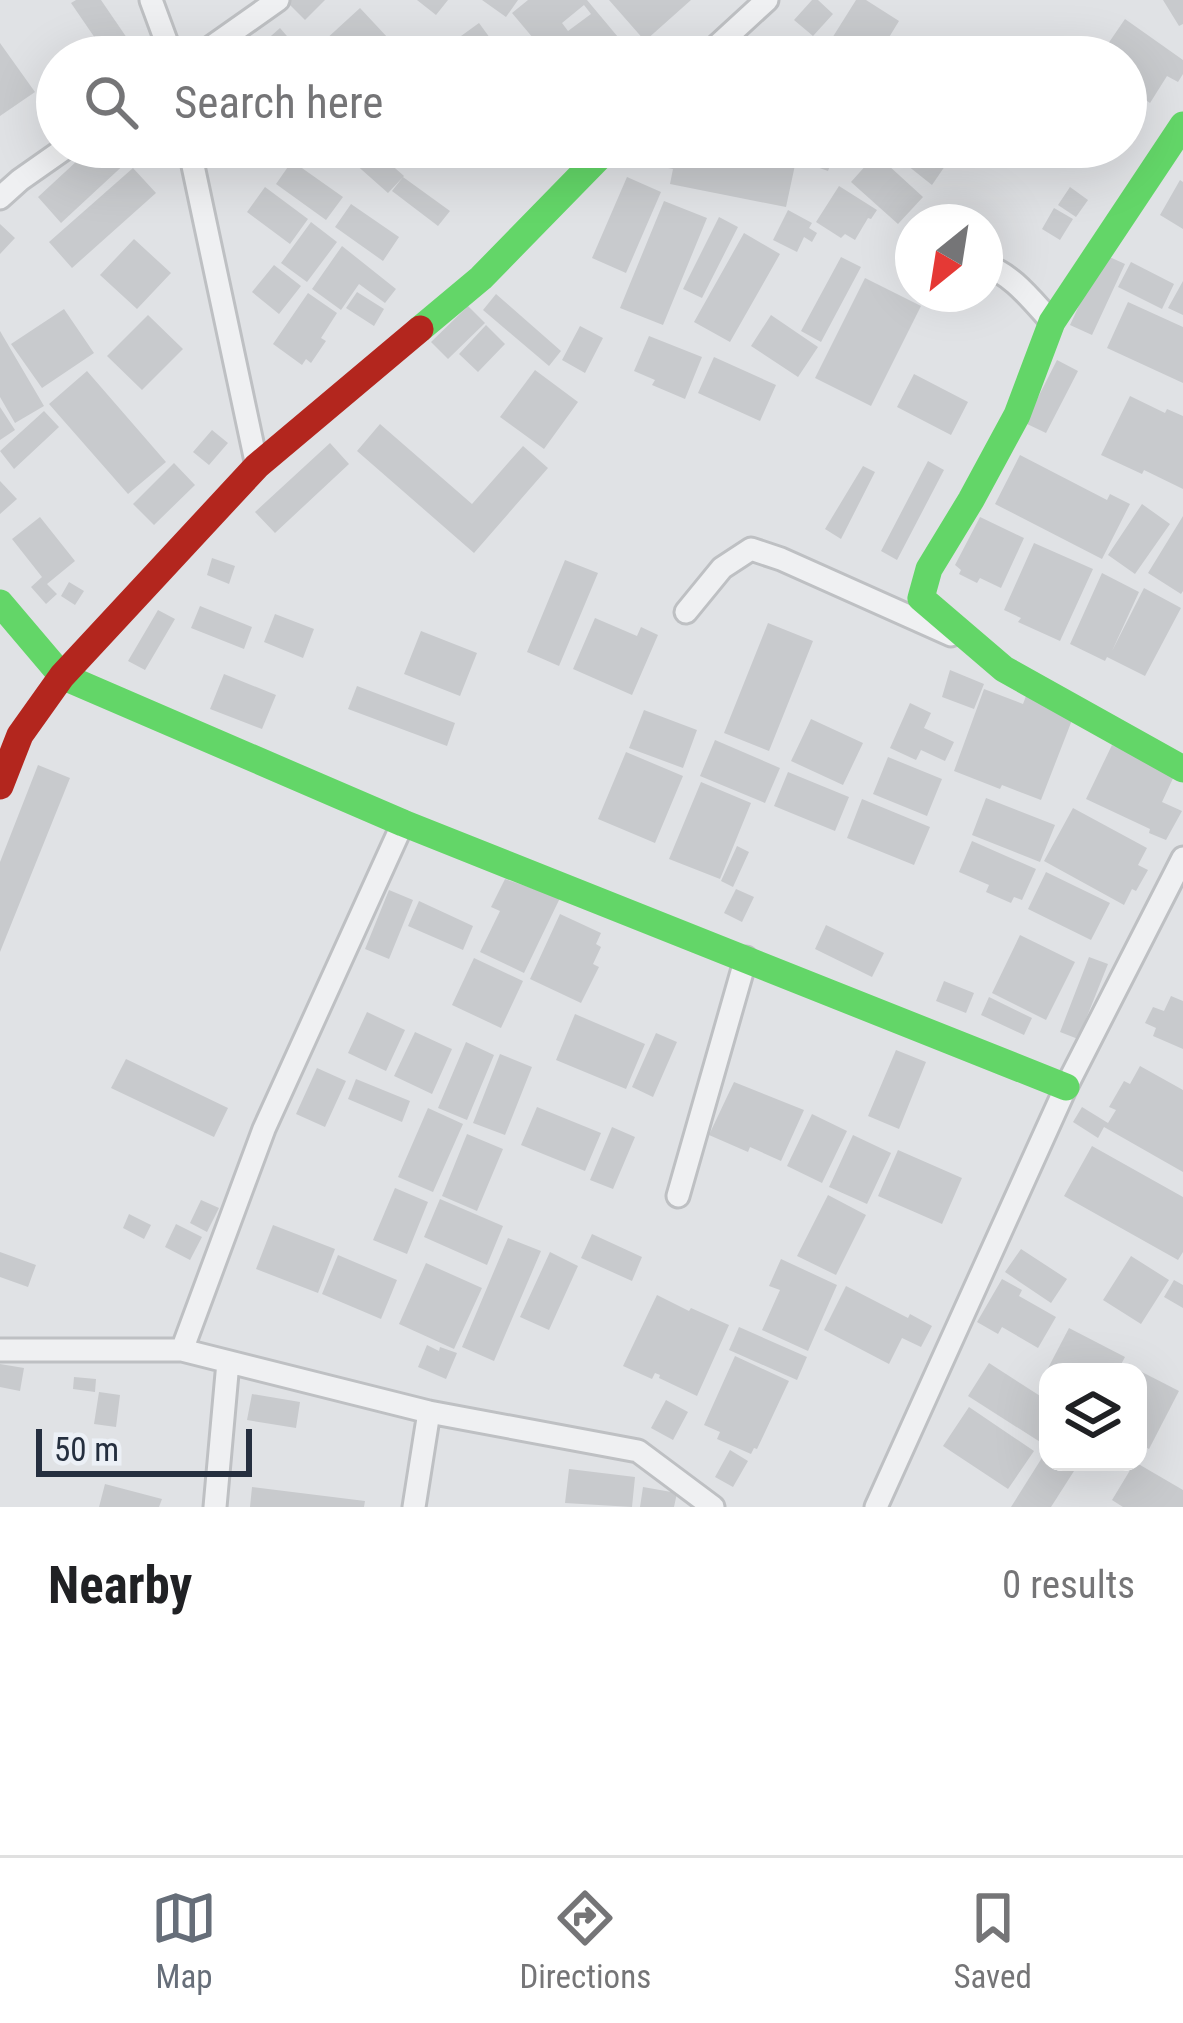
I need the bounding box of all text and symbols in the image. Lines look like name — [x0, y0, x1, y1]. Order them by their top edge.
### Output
search box — [36, 36, 1147, 168]
icon: search — [78, 69, 144, 135]
text: Search here — [174, 76, 383, 129]
north arrow — [895, 204, 1003, 312]
map controls — [1039, 1363, 1147, 1471]
button: layers — [1039, 1363, 1147, 1471]
scale bar — [36, 1423, 252, 1476]
text: 50 m — [54, 1430, 119, 1469]
text: Nearby — [48, 1556, 192, 1615]
text: 0 results — [1002, 1562, 1135, 1608]
tab: Map — [151, 1885, 217, 1996]
tab: Directions — [519, 1885, 651, 1996]
tab: Saved — [953, 1885, 1032, 1996]

